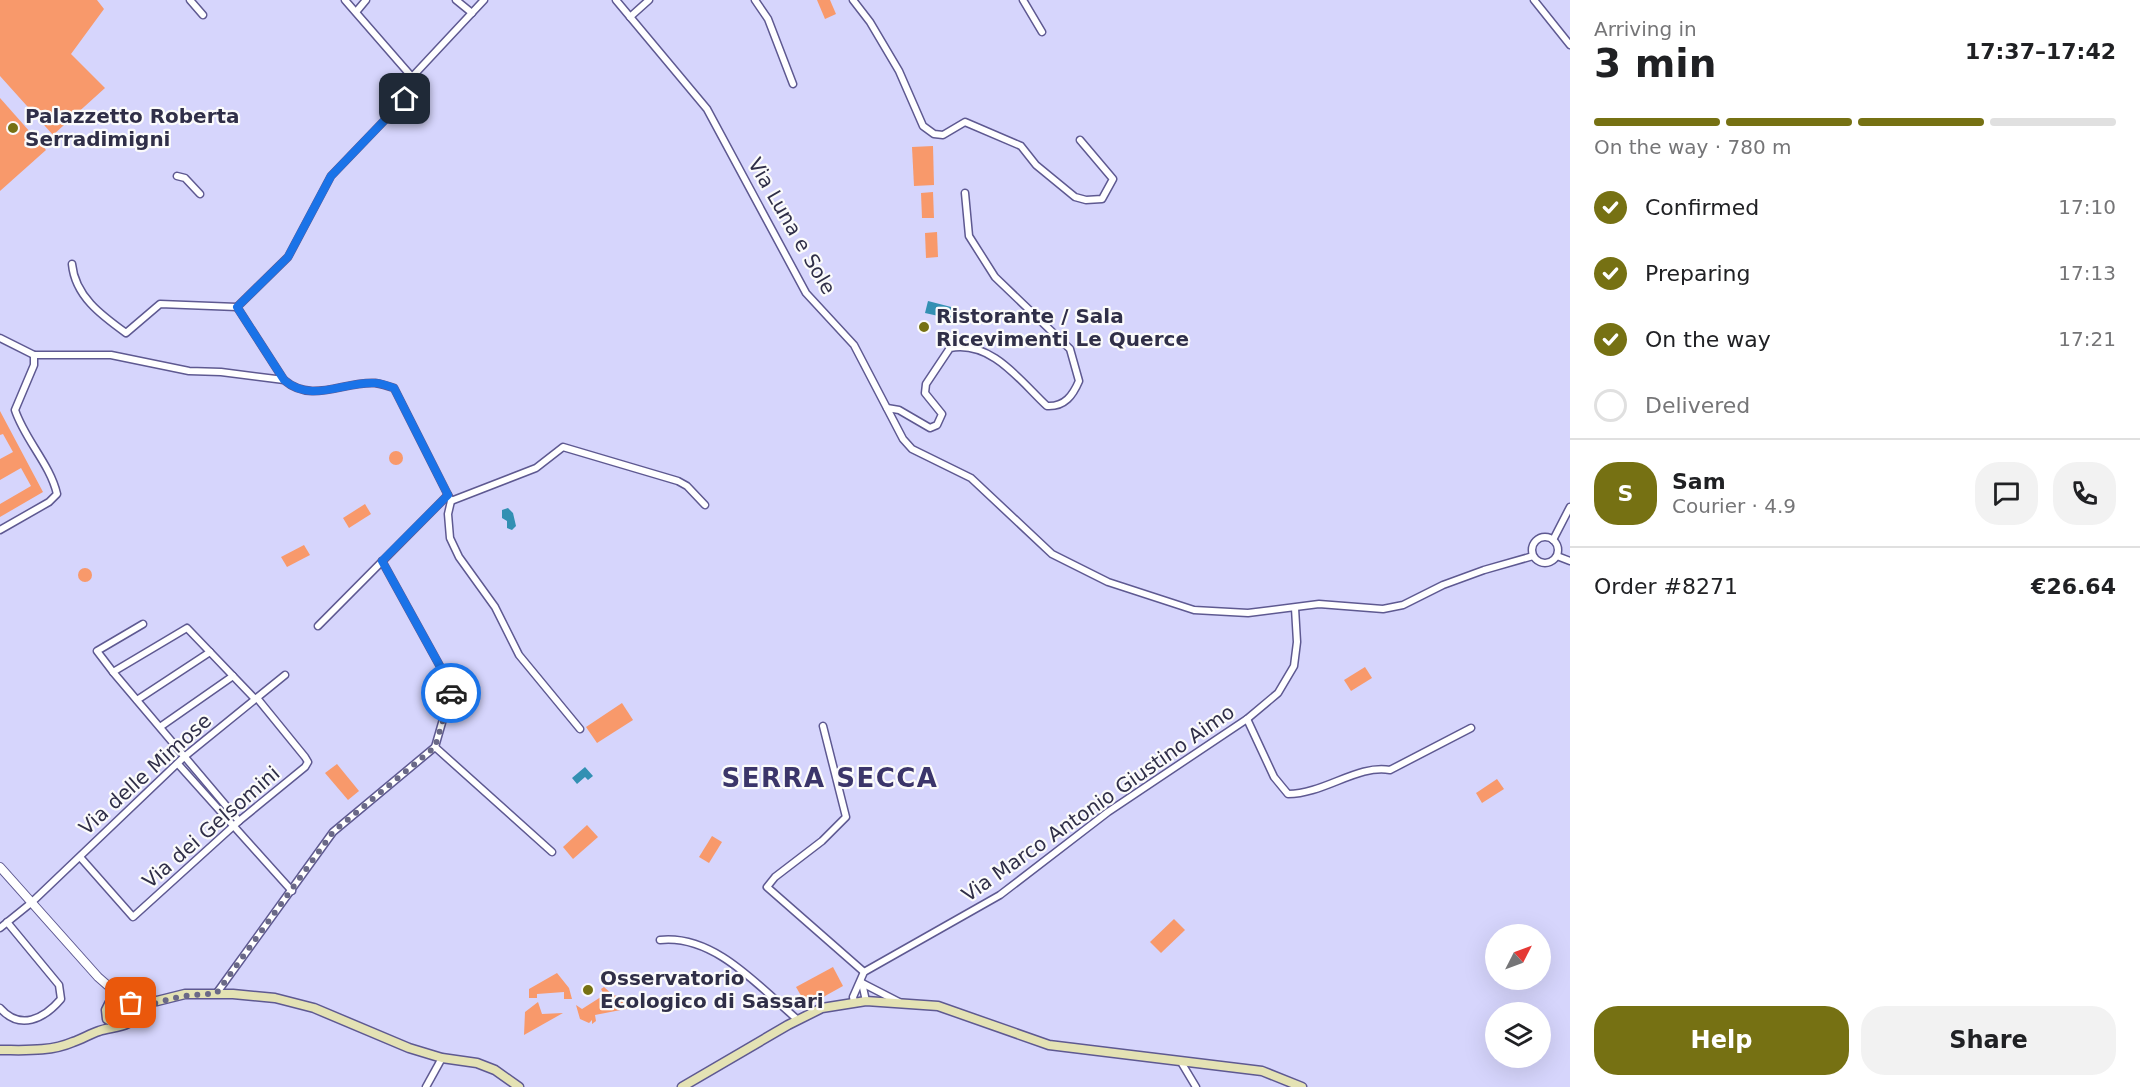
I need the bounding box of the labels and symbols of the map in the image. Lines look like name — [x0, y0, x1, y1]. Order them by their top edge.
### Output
pin — [379, 73, 430, 124]
place label: Palazzetto Roberta Serradimigni — [25, 104, 240, 151]
marker: Palazzetto Roberta Serradimigni — [6, 121, 20, 135]
street label: Via Luna e Sole — [743, 153, 841, 299]
place label: Ristorante / Sala Ricevimenti Le Querce — [936, 304, 1189, 351]
marker: Ristorante / Sala Ricevimenti Le Querce — [917, 320, 931, 334]
courier — [421, 663, 481, 723]
street label: Via Marco Antonio Giustino Aimo — [957, 699, 1239, 907]
street label: Via delle Mimose — [74, 708, 216, 840]
street label: Via dei Gelsomini — [138, 761, 284, 893]
district label: SERRA SECCA — [722, 763, 938, 793]
north arrow — [1485, 924, 1551, 990]
place label: Osservatorio Ecologico di Sassari — [600, 966, 824, 1013]
pin — [105, 977, 156, 1028]
marker: Osservatorio Ecologico di Sassari — [581, 983, 595, 997]

